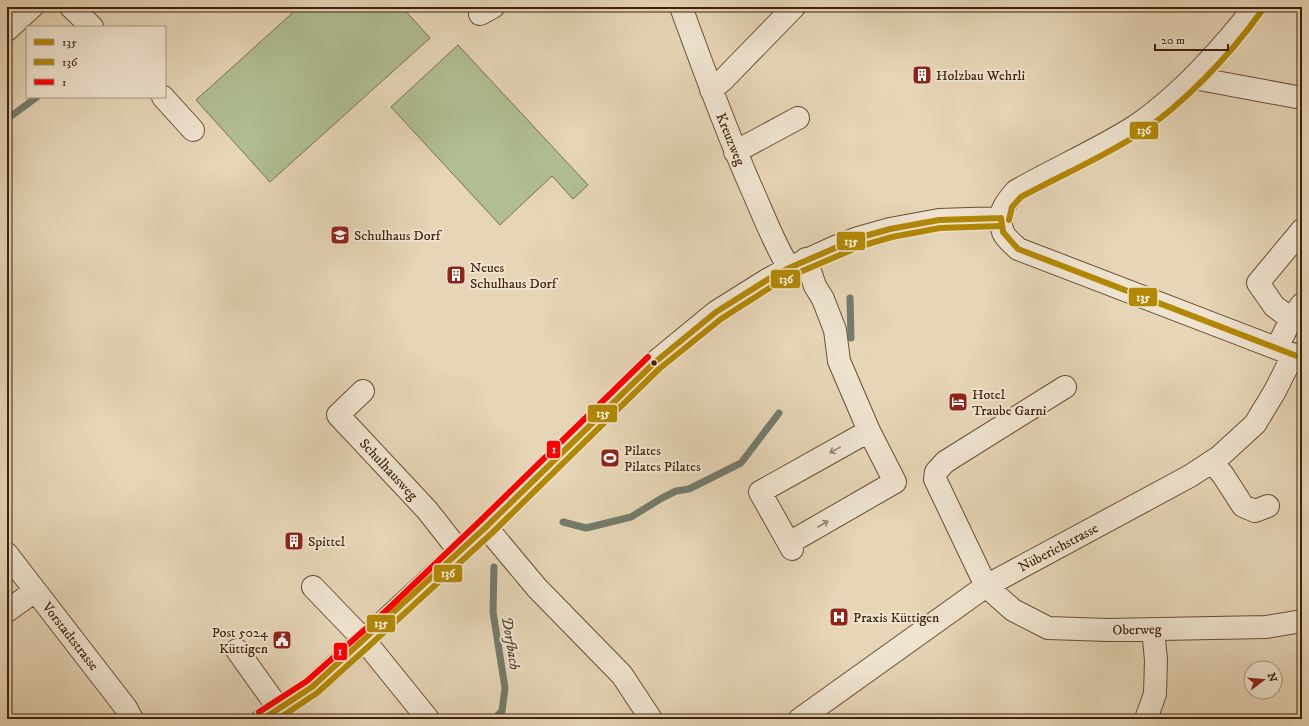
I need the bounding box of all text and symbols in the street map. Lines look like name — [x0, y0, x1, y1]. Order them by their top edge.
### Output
legend — [26, 26, 166, 98]
scale bar — [1155, 26, 1228, 52]
text: 20 m — [1161, 33, 1185, 48]
text: 135 — [62, 35, 77, 50]
text: 136 — [62, 55, 78, 70]
building icon: Holzbau Wehrli — [911, 64, 933, 86]
place label: Holzbau Wehrli — [936, 67, 1025, 85]
text: 1 — [62, 75, 66, 90]
street label: Kreuzweg — [711, 110, 749, 169]
line badge: 136 — [1129, 121, 1159, 140]
text: 136 — [1137, 124, 1152, 138]
school or university icon: Schulhaus Dorf — [329, 224, 351, 246]
place label: Schulhaus Dorf — [354, 227, 443, 245]
line badge: 135 — [836, 231, 866, 251]
text: 135 — [844, 235, 858, 249]
place label: Neues Schulhaus Dorf — [470, 259, 559, 293]
building icon: Neues Schulhaus Dorf — [445, 264, 467, 286]
line badge: 136 — [770, 269, 801, 289]
text: 136 — [779, 273, 794, 287]
line badge: 135 — [1128, 287, 1158, 307]
text: 135 — [1136, 291, 1150, 305]
unlabelled marker — [649, 358, 659, 368]
place label: Hotel Traube Garni — [972, 386, 1047, 420]
hotel icon: Hotel Traube Garni — [947, 391, 969, 413]
line badge: 135 — [587, 404, 618, 423]
text: 135 — [596, 407, 610, 421]
street label: Schulhausweg — [355, 435, 422, 504]
line badge: 1 — [546, 440, 561, 459]
place label: Pilates Pilates Pilates — [624, 442, 701, 476]
text: 1 — [552, 443, 556, 457]
sports icon: Pilates Pilates Pilates — [599, 447, 621, 469]
one-way arrow — [829, 447, 841, 455]
one-way arrow — [817, 519, 829, 527]
street label: Nüberichstrasse — [1015, 519, 1102, 576]
building icon: Spittel — [283, 530, 305, 552]
place label: Spittel — [308, 533, 346, 551]
line badge: 136 — [433, 564, 463, 583]
text: 136 — [441, 567, 456, 581]
street label: Vorstadtstrasse — [37, 598, 103, 675]
hospital icon: Praxis Küttigen — [828, 606, 850, 628]
place label: Praxis Küttigen — [853, 609, 940, 627]
line badge: 135 — [366, 614, 396, 633]
water label: Dorfbach — [497, 615, 524, 671]
text: 135 — [374, 617, 388, 631]
street label: Oberweg — [1112, 621, 1162, 639]
place label: Post 5024 Küttigen — [212, 624, 269, 658]
public building icon: Post 5024 Küttigen — [271, 629, 293, 651]
line badge: 1 — [333, 642, 348, 661]
text: 1 — [338, 645, 342, 659]
north arrow — [1243, 660, 1283, 700]
text: N — [1264, 671, 1280, 684]

